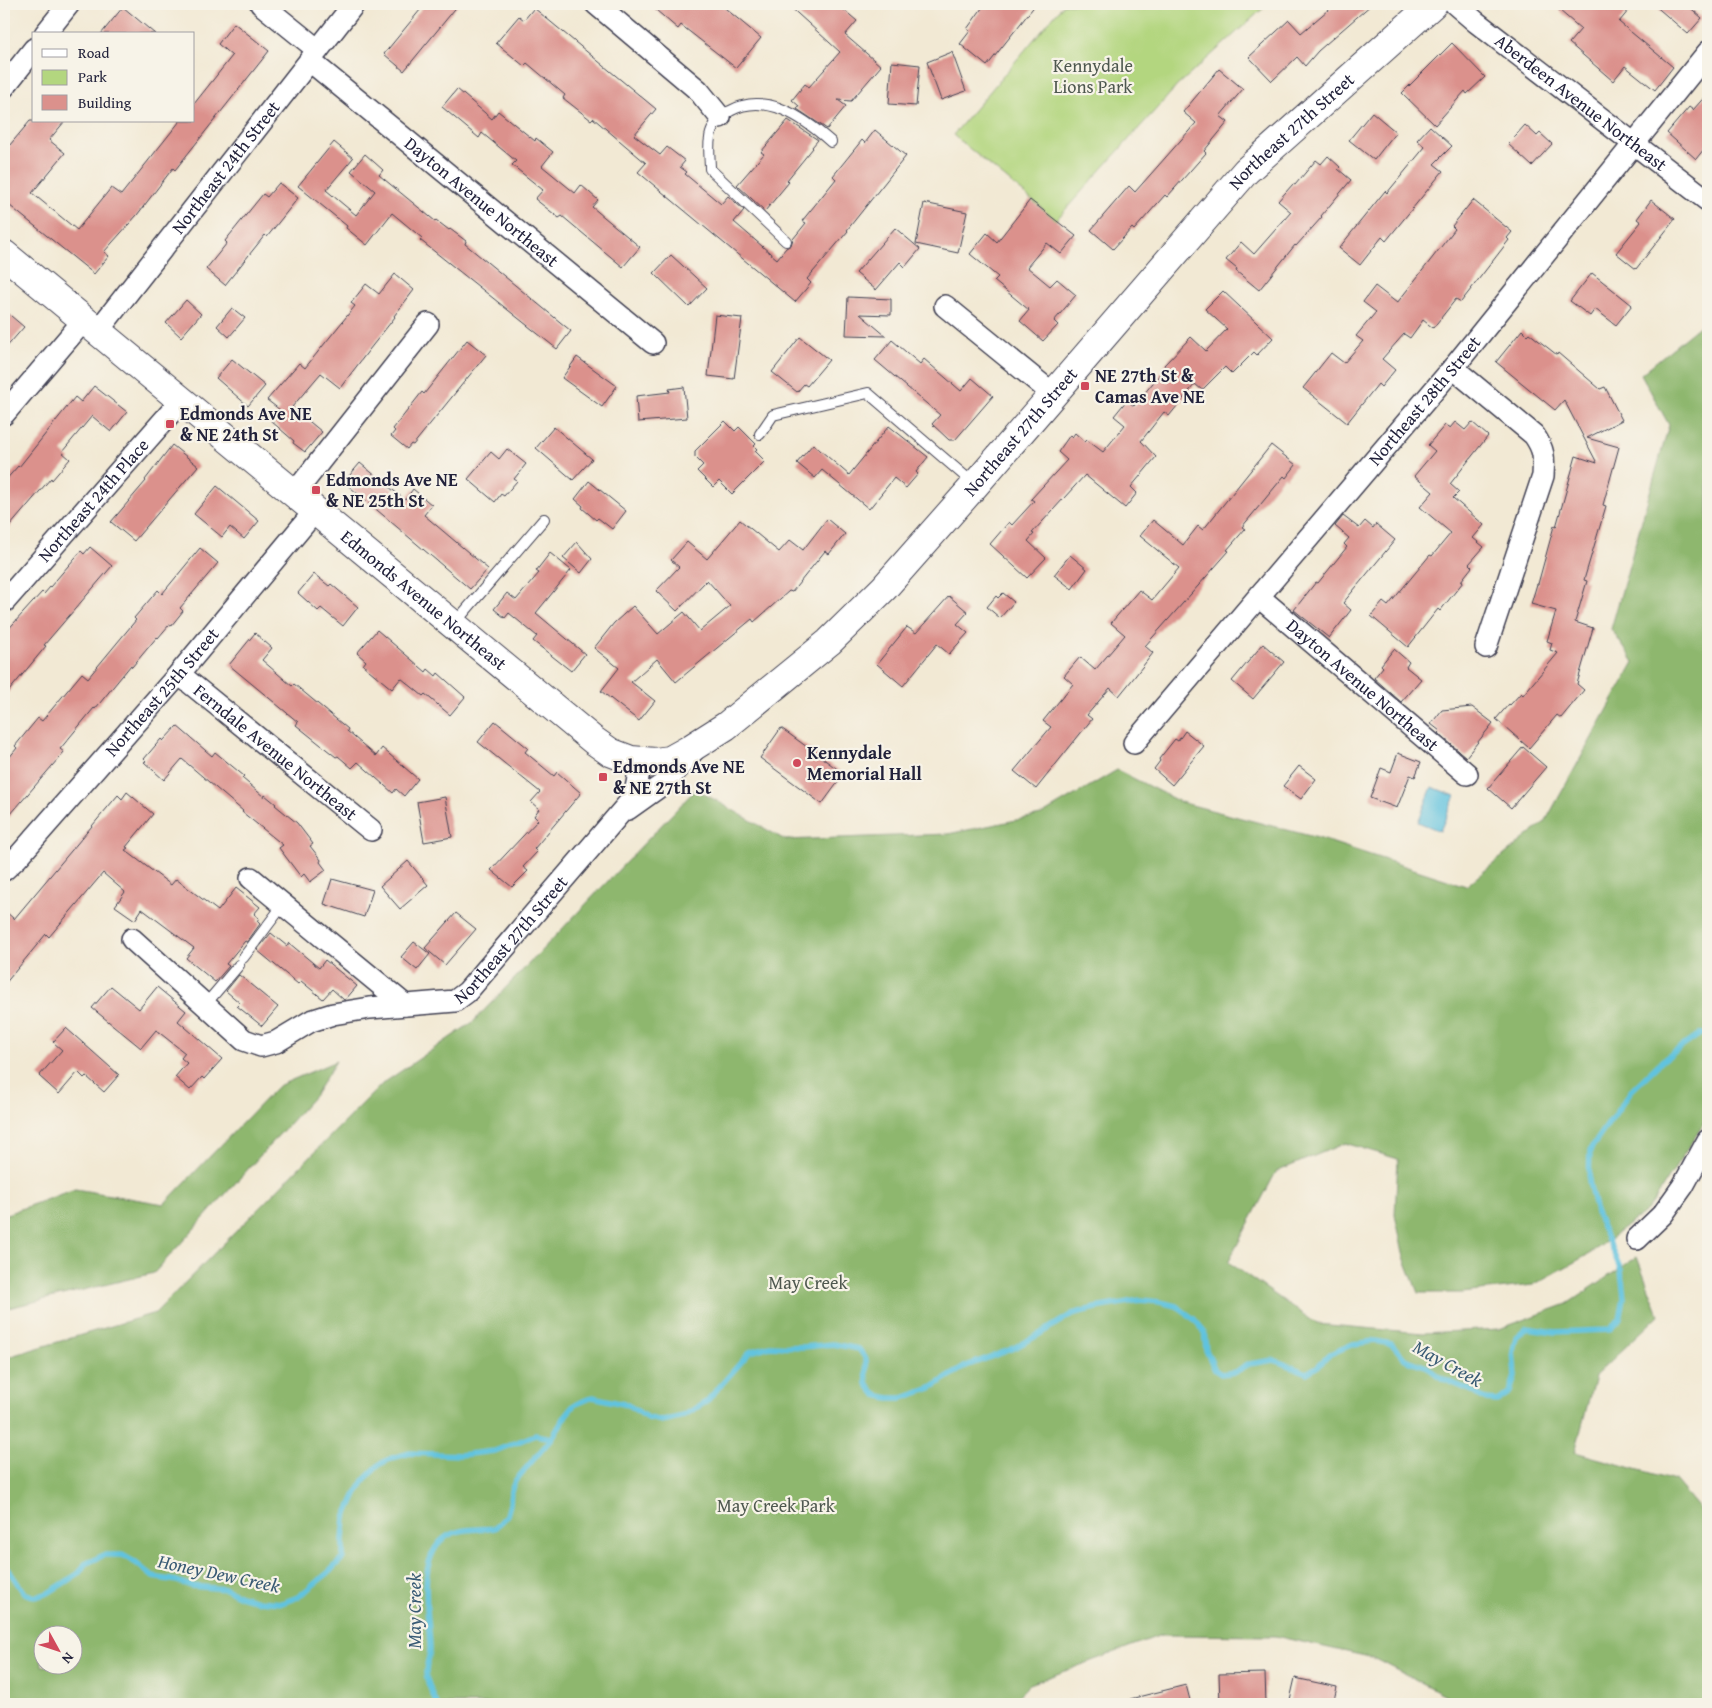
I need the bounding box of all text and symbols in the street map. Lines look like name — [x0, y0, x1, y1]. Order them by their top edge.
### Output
street label: Aberdeen Avenue Northeast — [1489, 27, 1674, 178]
legend — [32, 32, 195, 122]
text: Road — [78, 42, 109, 63]
park label: Kennydale Lions Park — [1053, 52, 1133, 100]
text: Park — [78, 66, 107, 87]
street label: Northeast 27th Street — [1222, 66, 1361, 196]
text: Building — [78, 92, 132, 113]
street label: Northeast 24th Street — [165, 94, 287, 240]
street label: Dayton Avenue Northeast — [399, 130, 565, 274]
street label: Northeast 28th Street — [1362, 329, 1487, 471]
street label: Northeast 27th Street — [957, 361, 1084, 502]
place label: NE 27th St & Camas Ave NE — [1095, 362, 1205, 410]
marker: NE 27th St & Camas Ave NE — [1079, 380, 1091, 392]
place label: Edmonds Ave NE & NE 24th St — [180, 400, 312, 448]
marker: Edmonds Ave NE & NE 24th St — [164, 418, 176, 430]
street label: Northeast 24th Place — [31, 432, 155, 568]
place label: Edmonds Ave NE & NE 25th St — [326, 466, 458, 514]
marker: Edmonds Ave NE & NE 25th St — [310, 484, 322, 496]
street label: Edmonds Avenue Northeast — [335, 523, 513, 677]
street label: Dayton Avenue Northeast — [1281, 612, 1446, 758]
street label: Northeast 25th Street — [98, 621, 226, 762]
street label: Ferndale Avenue Northeast — [188, 677, 364, 827]
place label: Kennydale Memorial Hall — [807, 739, 922, 787]
place label: Edmonds Ave NE & NE 27th St — [613, 753, 745, 801]
marker: Kennydale Memorial Hall — [791, 757, 803, 769]
marker: Edmonds Ave NE & NE 27th St — [597, 771, 609, 783]
street label: Northeast 27th Street — [448, 869, 574, 1010]
park label: May Creek — [768, 1269, 848, 1296]
water label: May Creek — [1408, 1332, 1488, 1394]
park label: May Creek Park — [717, 1492, 836, 1519]
water label: Honey Dew Creek — [154, 1546, 283, 1600]
water label: May Creek — [400, 1573, 428, 1649]
north arrow — [32, 1626, 82, 1676]
text: N — [57, 1648, 79, 1669]

